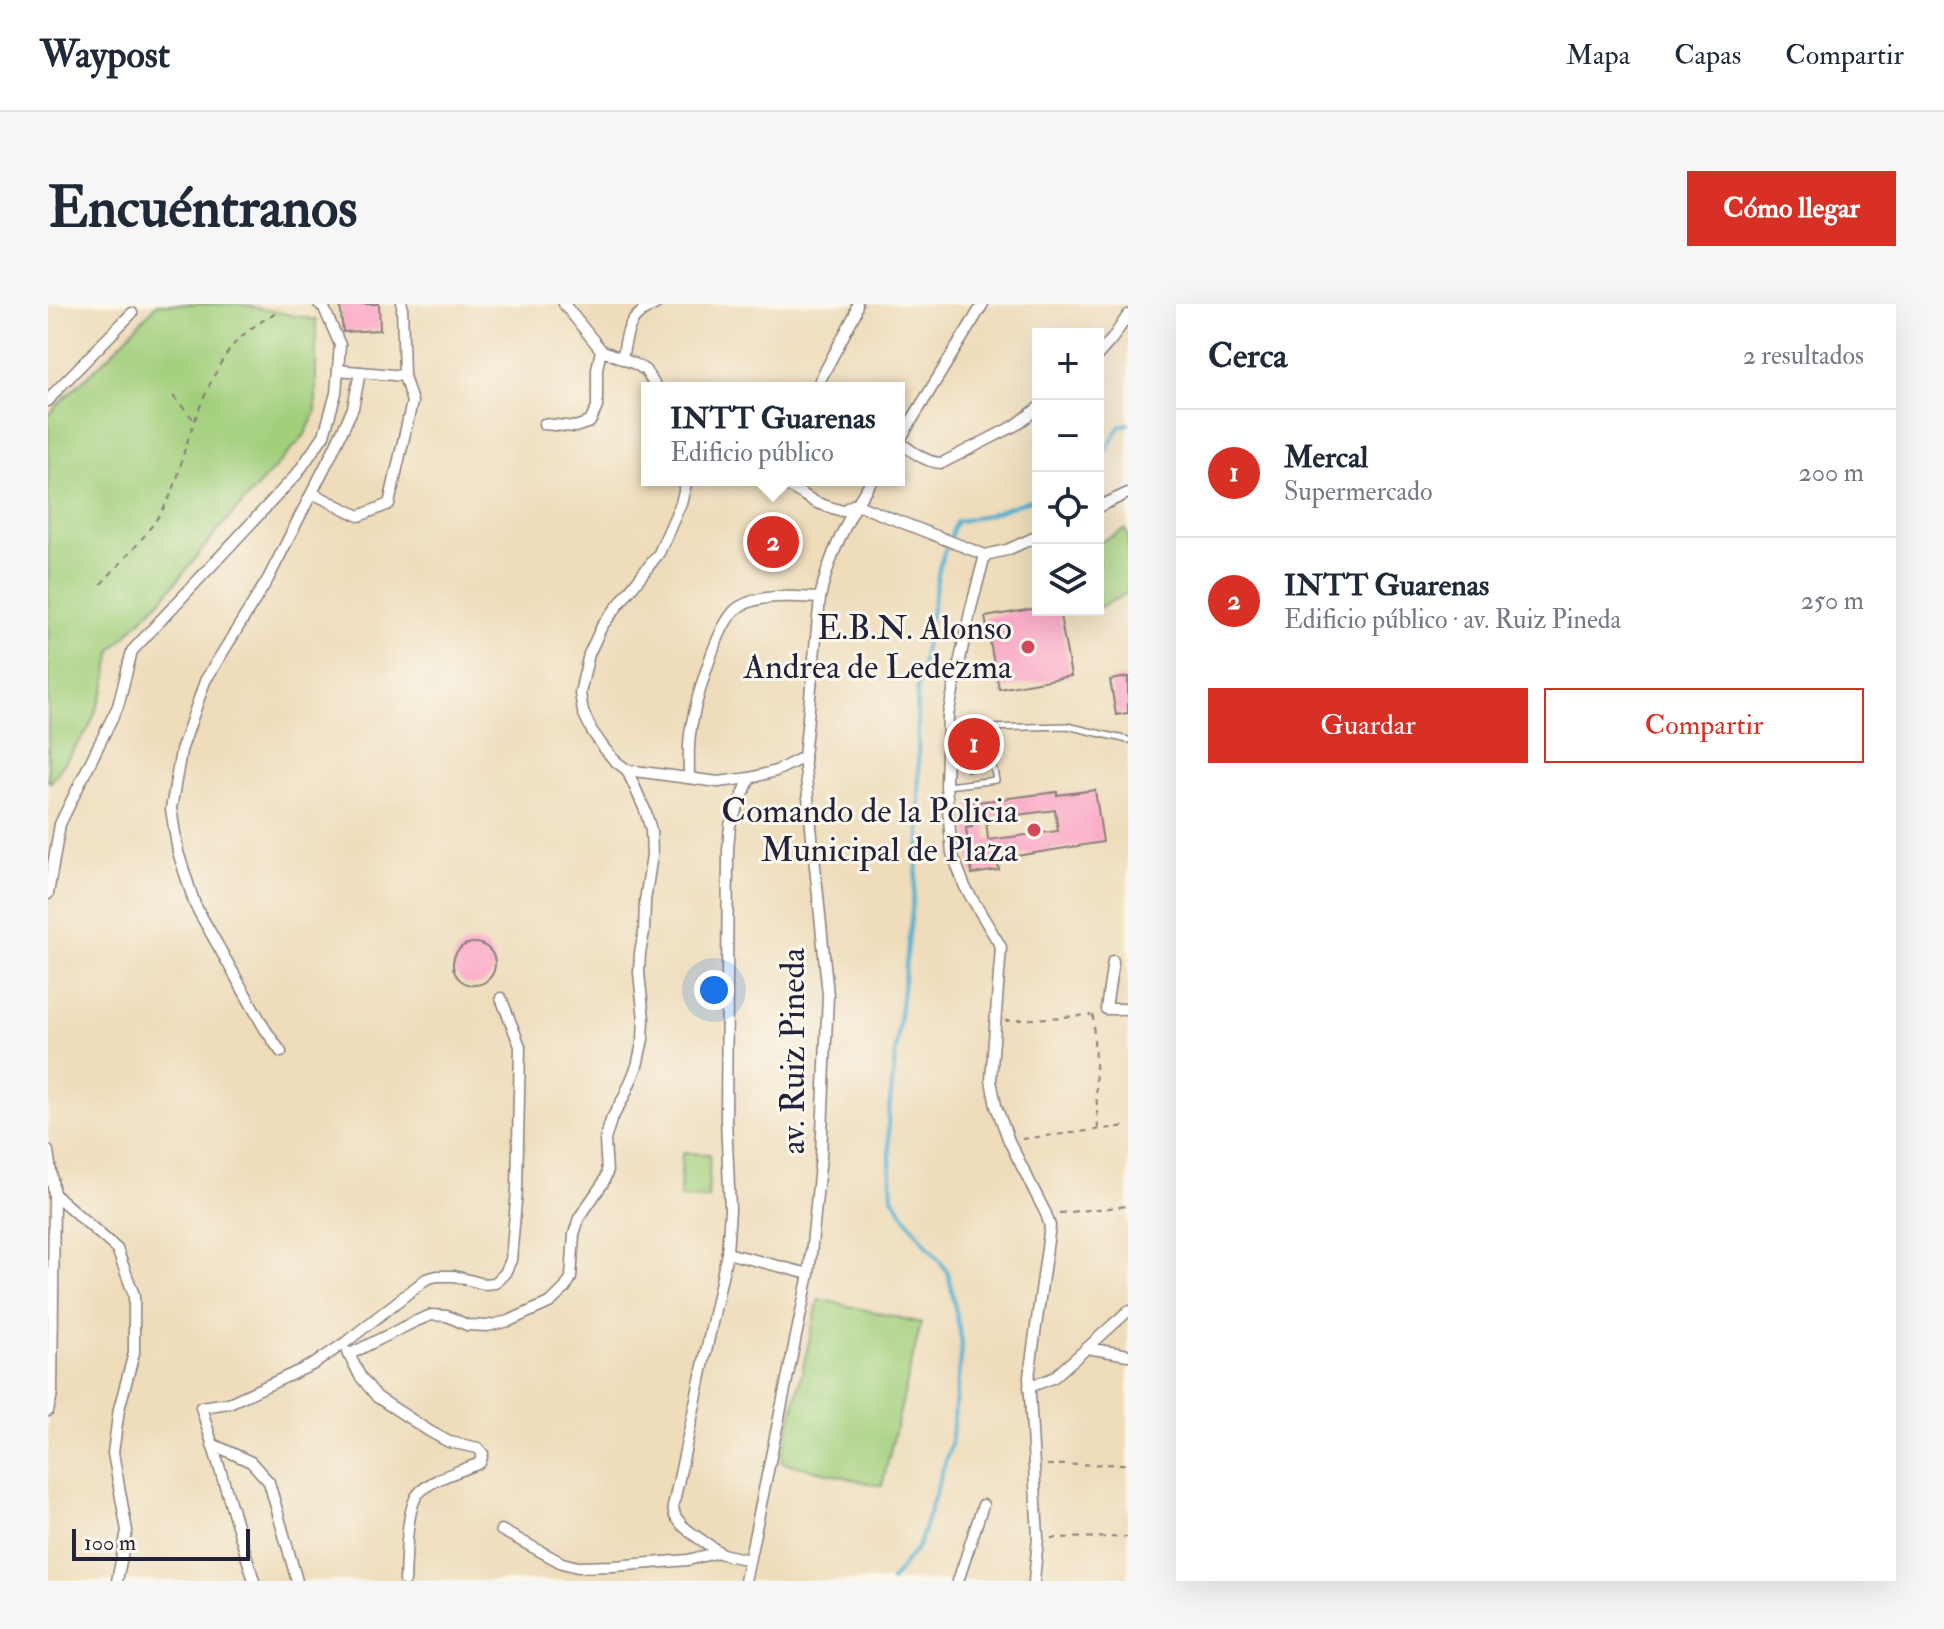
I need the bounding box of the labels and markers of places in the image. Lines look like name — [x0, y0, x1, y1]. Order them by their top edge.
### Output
pin: 2 — [747, 512, 799, 572]
place label: E.B.N. Alonso Andrea de Ledezma — [743, 607, 1013, 689]
marker: E.B.N. Alonso Andrea de Ledezma — [1019, 638, 1037, 656]
pin: 1 — [948, 714, 1000, 774]
place label: Comando de la Policia Municipal de Plaza — [721, 790, 1019, 872]
marker: Comando de la Policia Municipal de Plaza — [1025, 821, 1043, 839]

